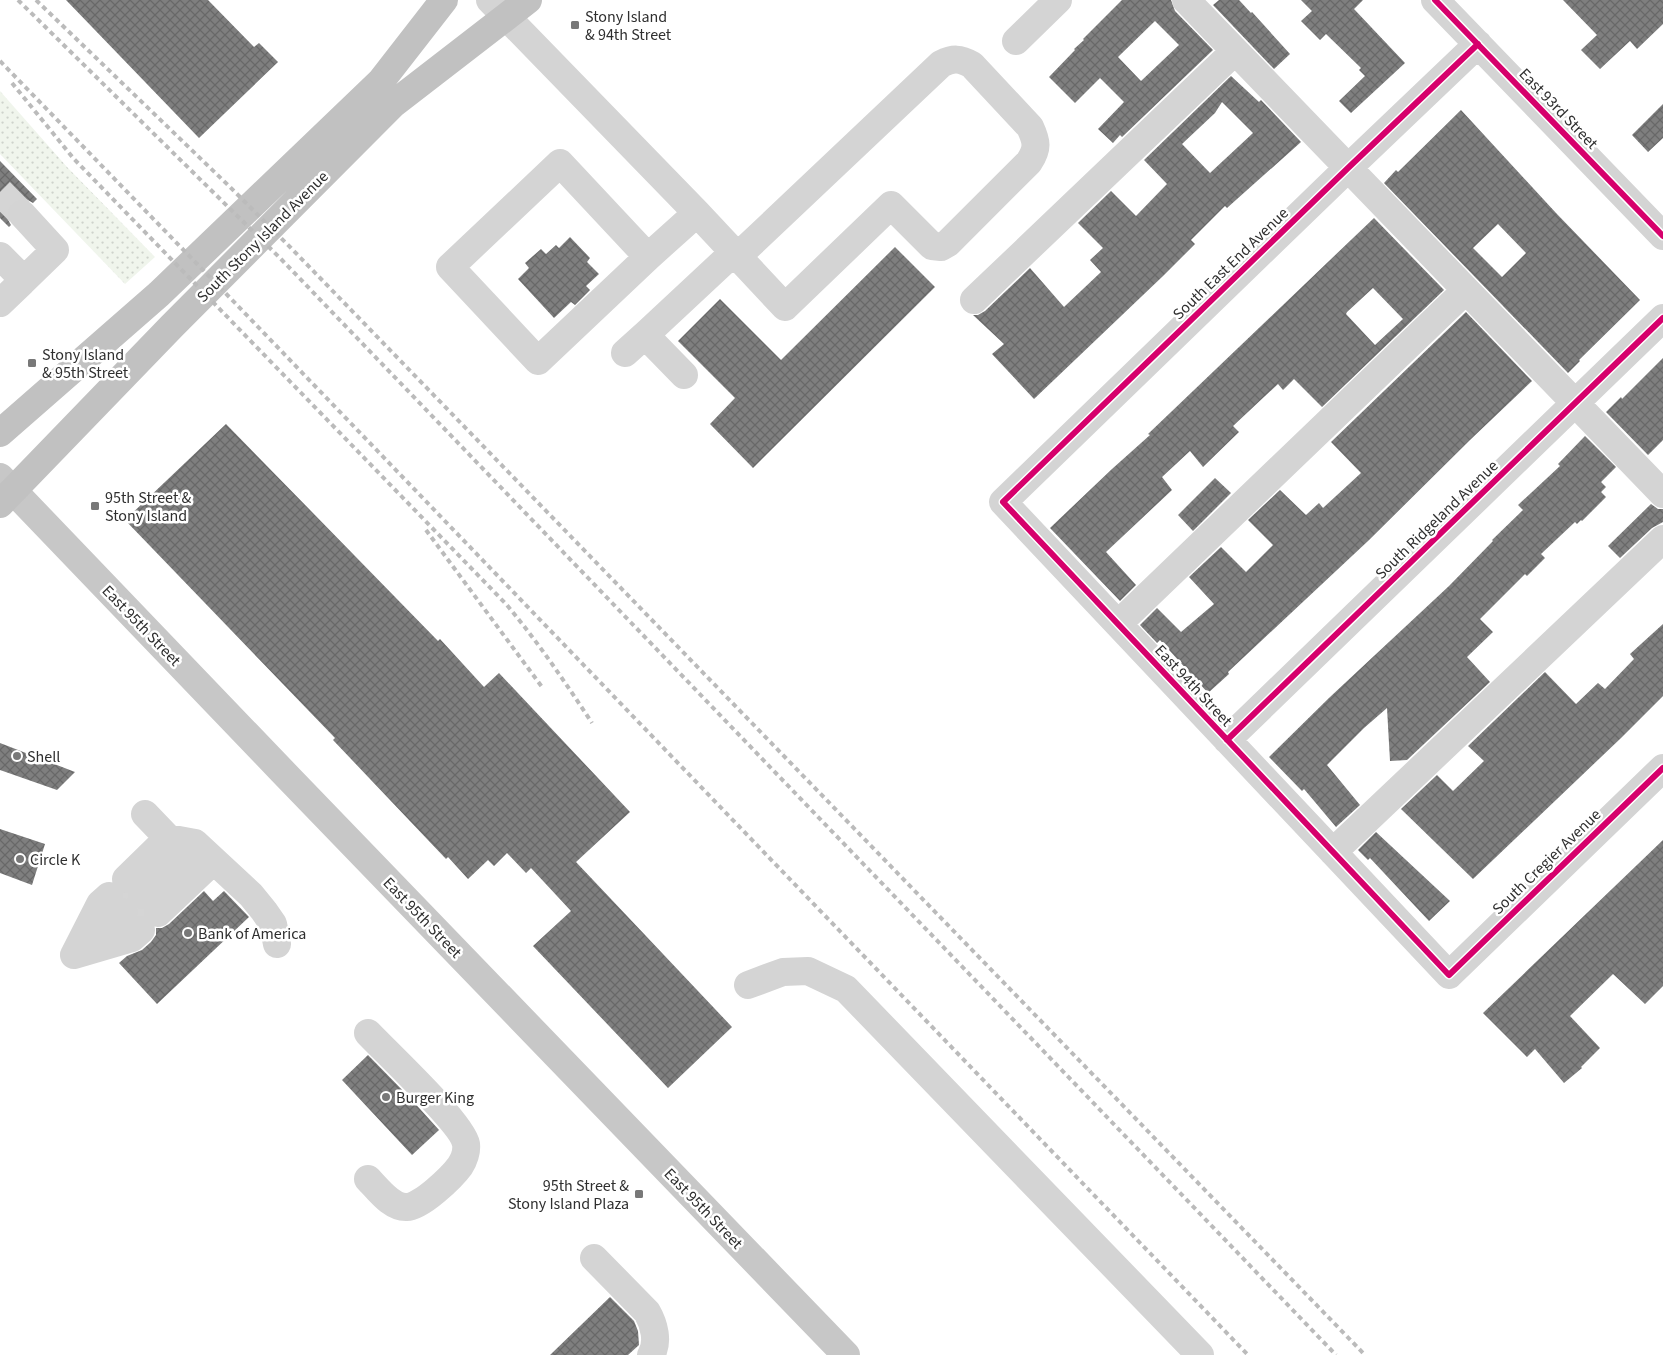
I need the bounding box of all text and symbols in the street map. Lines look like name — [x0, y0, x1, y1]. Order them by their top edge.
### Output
place label: Stony Island & 94th Street — [585, 6, 672, 46]
marker: Stony Island & 94th Street — [569, 19, 581, 31]
street label: East 93rd Street — [1514, 63, 1603, 155]
street label: South Stony Island Avenue — [192, 166, 333, 307]
street label: South East End Avenue — [1168, 203, 1294, 325]
place label: Stony Island & 95th Street — [42, 344, 129, 384]
marker: Stony Island & 95th Street — [26, 357, 38, 369]
street label: South Ridgeland Avenue — [1370, 455, 1503, 584]
place label: 95th Street & Stony Island — [105, 487, 192, 527]
marker: 95th Street & Stony Island — [89, 500, 101, 512]
street label: East 95th Street — [97, 580, 186, 671]
street label: East 94th Street — [1149, 640, 1237, 732]
place label: Shell — [27, 746, 60, 768]
marker: Shell — [11, 750, 23, 762]
street label: South Cregier Avenue — [1487, 804, 1606, 919]
place label: Circle K — [30, 849, 81, 871]
marker: Circle K — [14, 853, 26, 865]
street label: East 95th Street — [378, 872, 467, 963]
place label: Bank of America — [198, 923, 306, 945]
marker: Bank of America — [182, 927, 194, 939]
place label: Burger King — [396, 1087, 474, 1109]
marker: Burger King — [380, 1091, 392, 1103]
street label: East 95th Street — [659, 1163, 748, 1254]
place label: 95th Street & Stony Island Plaza — [508, 1175, 629, 1215]
marker: 95th Street & Stony Island Plaza — [633, 1188, 645, 1200]

